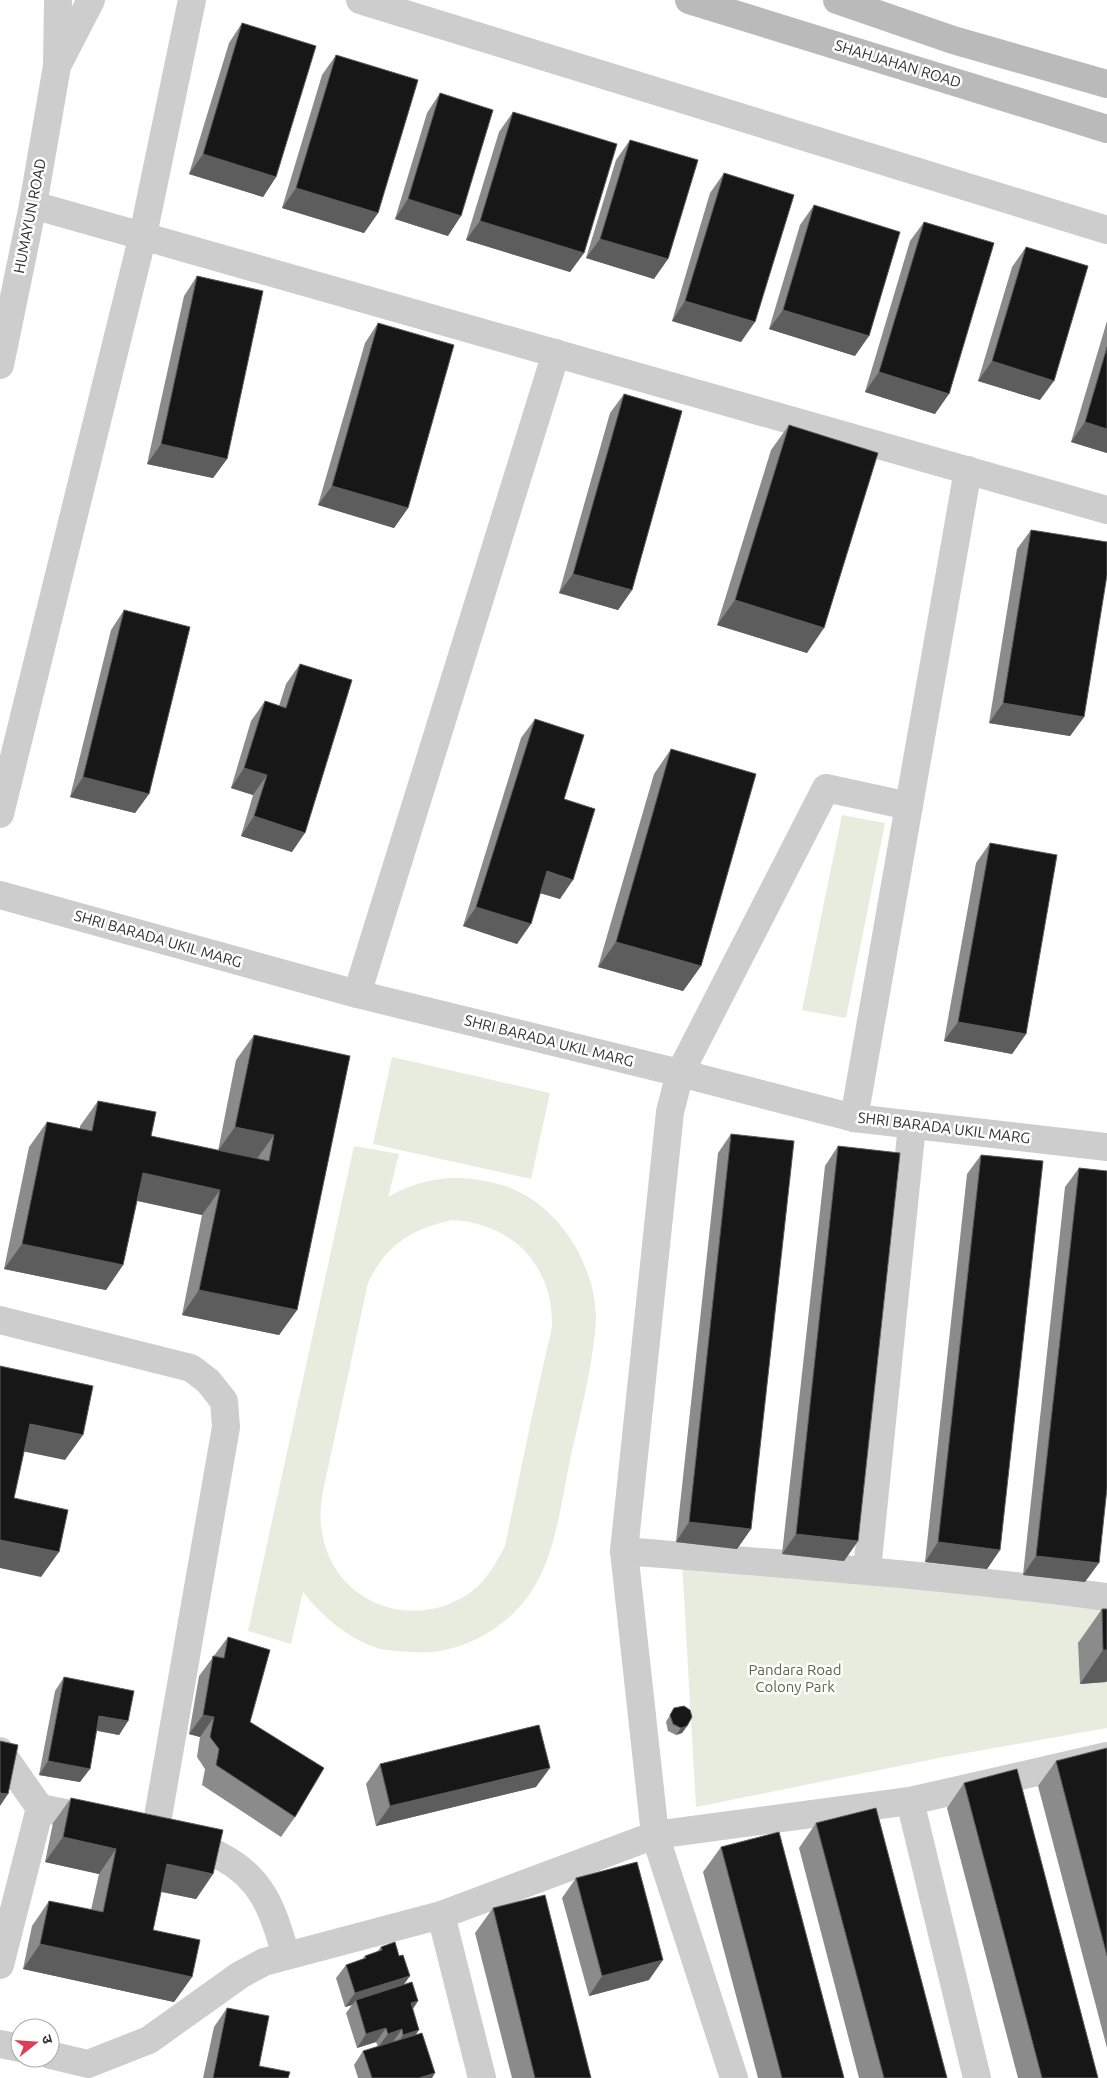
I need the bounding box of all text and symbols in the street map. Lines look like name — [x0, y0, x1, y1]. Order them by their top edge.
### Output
street label: SHAHJAHAN ROAD — [833, 36, 963, 91]
street label: HUMAYUN ROAD — [10, 157, 49, 275]
street label: SHRI BARADA UKIL MARG — [72, 906, 244, 971]
street label: SHRI BARADA UKIL MARG — [463, 1011, 635, 1070]
street label: SHRI BARADA UKIL MARG — [857, 1108, 1031, 1147]
park label: Pandara Road Colony Park — [749, 1661, 842, 1695]
north arrow — [10, 2018, 60, 2068]
text: उ — [39, 2033, 57, 2046]

